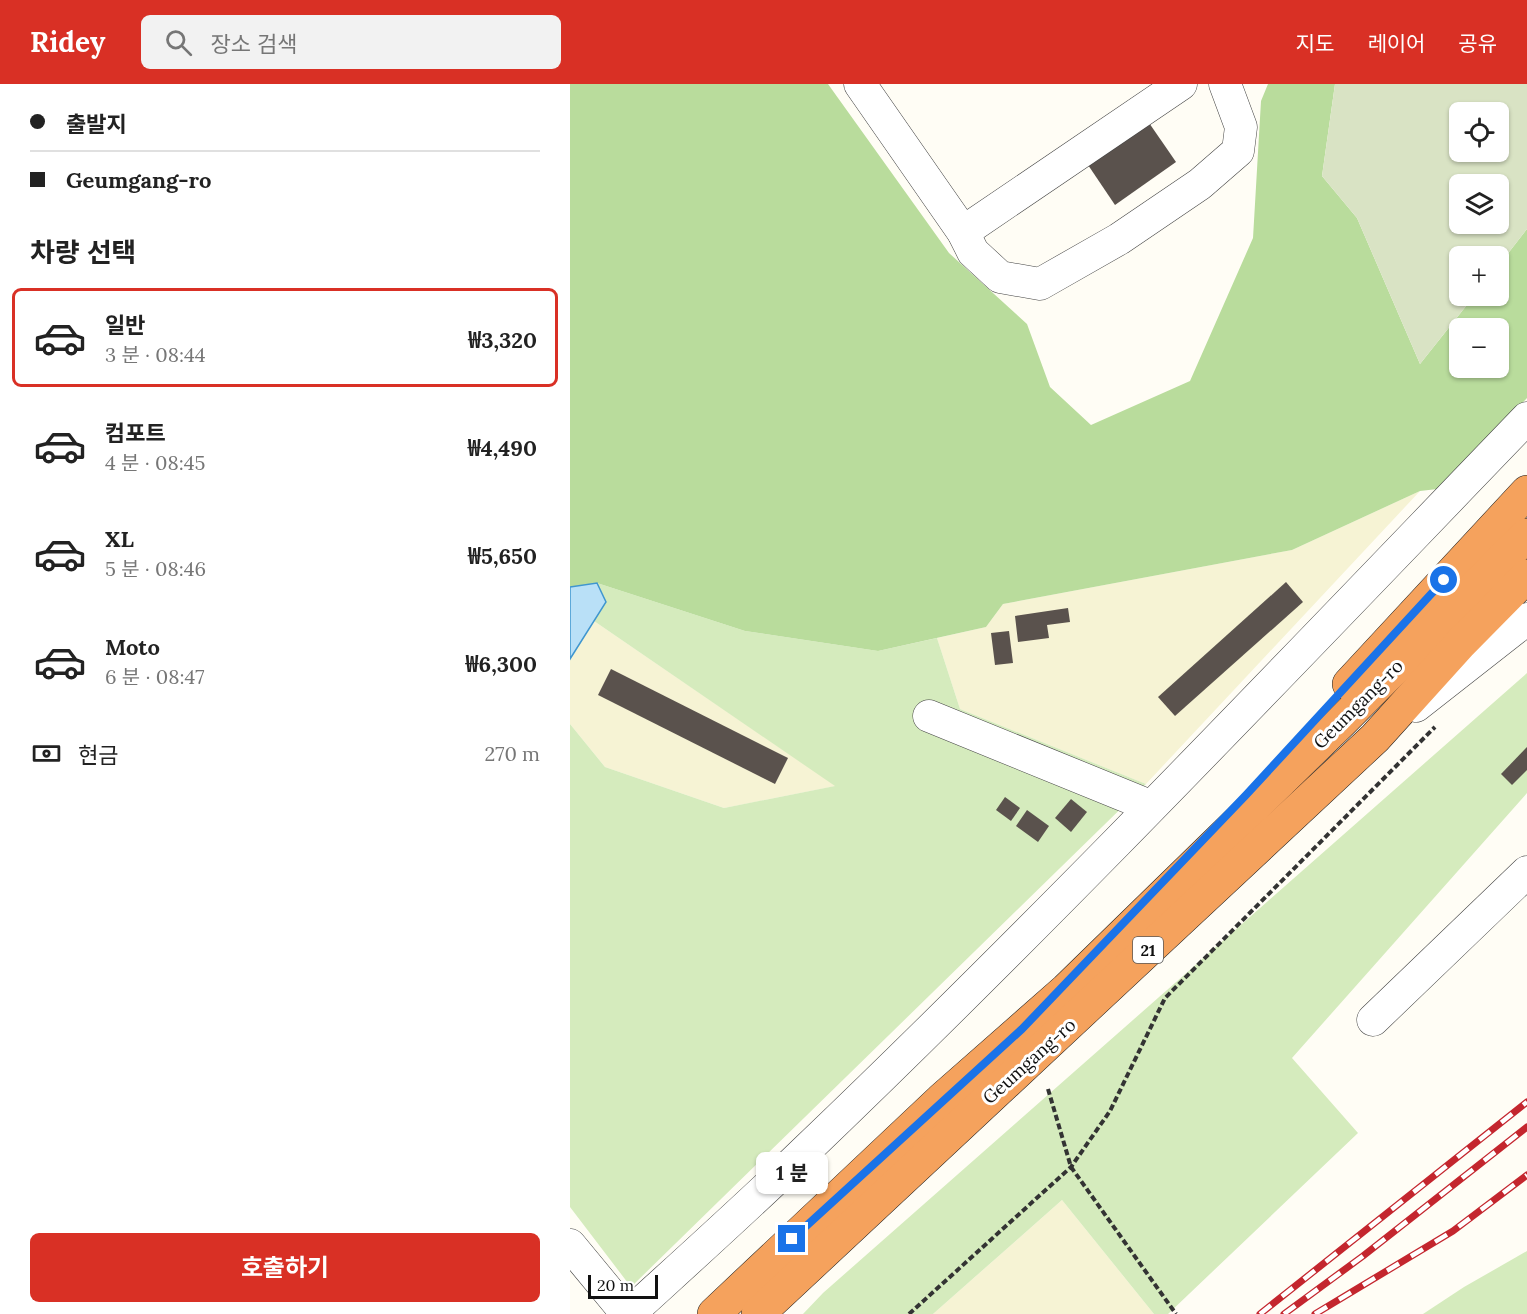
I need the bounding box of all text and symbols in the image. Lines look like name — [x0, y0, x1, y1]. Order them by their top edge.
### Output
search box — [141, 15, 561, 69]
text: Ridey — [30, 24, 105, 60]
icon: search — [162, 26, 195, 59]
text: 장소 검색 — [210, 30, 297, 58]
text: 지도 — [1296, 30, 1334, 57]
text: 레이어 — [1367, 30, 1425, 57]
text: 공유 — [1458, 30, 1497, 57]
map controls — [1449, 102, 1509, 378]
button: locate — [1449, 102, 1509, 162]
text: 출발지 — [66, 110, 127, 138]
text: Geumgang-ro — [66, 166, 211, 194]
button: layers — [1449, 174, 1509, 234]
text: 차량 선택 — [30, 235, 136, 269]
button: + — [1449, 246, 1509, 306]
icon: car — [33, 311, 87, 365]
text: 일반 — [105, 311, 145, 339]
button: − — [1449, 318, 1509, 378]
text: ₩3,320 — [468, 326, 537, 354]
text: 3 분 · 08:44 — [105, 342, 206, 367]
icon: car — [33, 419, 87, 473]
text: 컴포트 — [105, 419, 166, 447]
text: ₩4,490 — [468, 434, 537, 462]
text: 4 분 · 08:45 — [105, 450, 205, 475]
text: XL — [105, 525, 134, 553]
icon: car — [33, 527, 87, 581]
text: ₩5,650 — [468, 542, 537, 570]
text: 5 분 · 08:46 — [105, 556, 206, 581]
route start — [1430, 566, 1457, 593]
text: Moto — [105, 633, 160, 661]
icon: car — [33, 635, 87, 689]
text: ₩6,300 — [466, 650, 537, 678]
street label: Geumgang-ro — [1308, 654, 1408, 754]
text: 6 분 · 08:47 — [105, 664, 204, 689]
icon: cash — [30, 737, 63, 770]
text: 현금 — [78, 741, 118, 769]
text: 270 m — [484, 741, 540, 766]
road number: 21 — [1133, 937, 1163, 963]
street label: Geumgang-ro — [978, 1013, 1080, 1109]
callout: 1 분 — [756, 1152, 828, 1194]
text: 1 분 — [776, 1160, 808, 1185]
route end — [778, 1225, 805, 1252]
button: 호출하기 — [30, 1233, 540, 1302]
scale bar — [588, 1272, 658, 1300]
text: 20 m — [597, 1275, 634, 1295]

